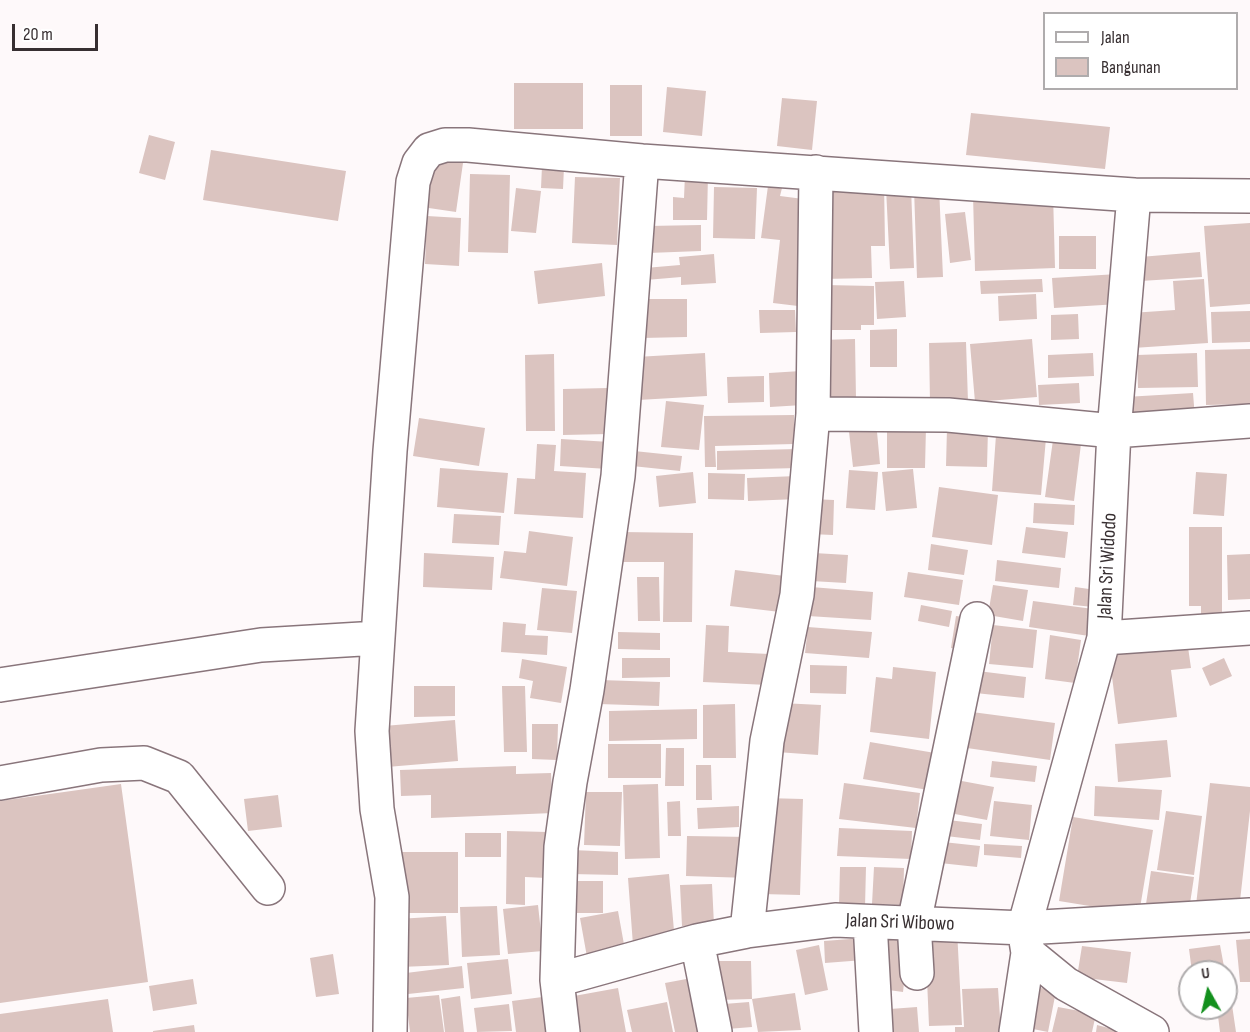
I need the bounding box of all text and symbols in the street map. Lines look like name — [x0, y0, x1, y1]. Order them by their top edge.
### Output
scale bar — [15, 12, 100, 50]
legend — [1043, 12, 1238, 90]
text: 20 m — [23, 24, 53, 45]
text: Jalan — [1101, 27, 1130, 48]
text: Bangunan — [1101, 57, 1161, 78]
street label: Jalan Sri Widodo — [1093, 512, 1123, 620]
street label: Jalan Sri Wibowo — [845, 909, 955, 937]
north arrow — [1178, 960, 1238, 1020]
text: U — [1200, 964, 1211, 984]

